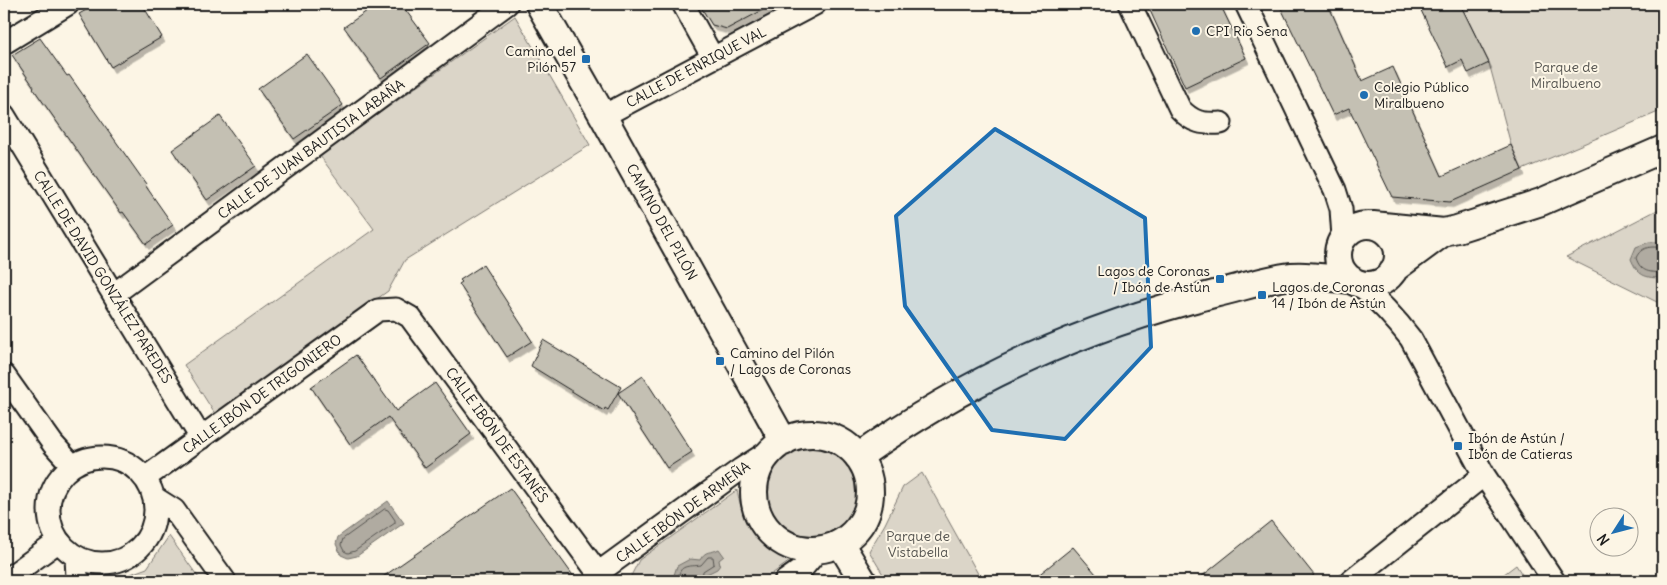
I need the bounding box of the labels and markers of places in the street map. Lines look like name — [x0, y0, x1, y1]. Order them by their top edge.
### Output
place label: CPI Rio Sena — [1206, 22, 1288, 40]
marker: CPI Rio Sena — [1190, 25, 1202, 37]
place label: Camino del Pilón 57 — [505, 42, 576, 76]
marker: Camino del Pilón 57 — [580, 53, 592, 65]
place label: Colegio Público Miralbueno — [1374, 78, 1469, 112]
marker: Colegio Público Miralbueno — [1358, 89, 1370, 101]
place label: Lagos de Coronas / Ibón de Astún — [1097, 262, 1210, 296]
marker: Lagos de Coronas / Ibón de Astún — [1214, 273, 1226, 285]
place label: Lagos de Coronas 14 / Ibón de Astún — [1272, 278, 1386, 312]
marker: Lagos de Coronas 14 / Ibón de Astún — [1256, 289, 1268, 301]
place label: Camino del Pilón / Lagos de Coronas — [730, 344, 851, 378]
marker: Camino del Pilón / Lagos de Coronas — [714, 355, 726, 367]
place label: Ibón de Astún / Ibón de Catieras — [1468, 429, 1573, 463]
marker: Ibón de Astún / Ibón de Catieras — [1452, 440, 1464, 452]

